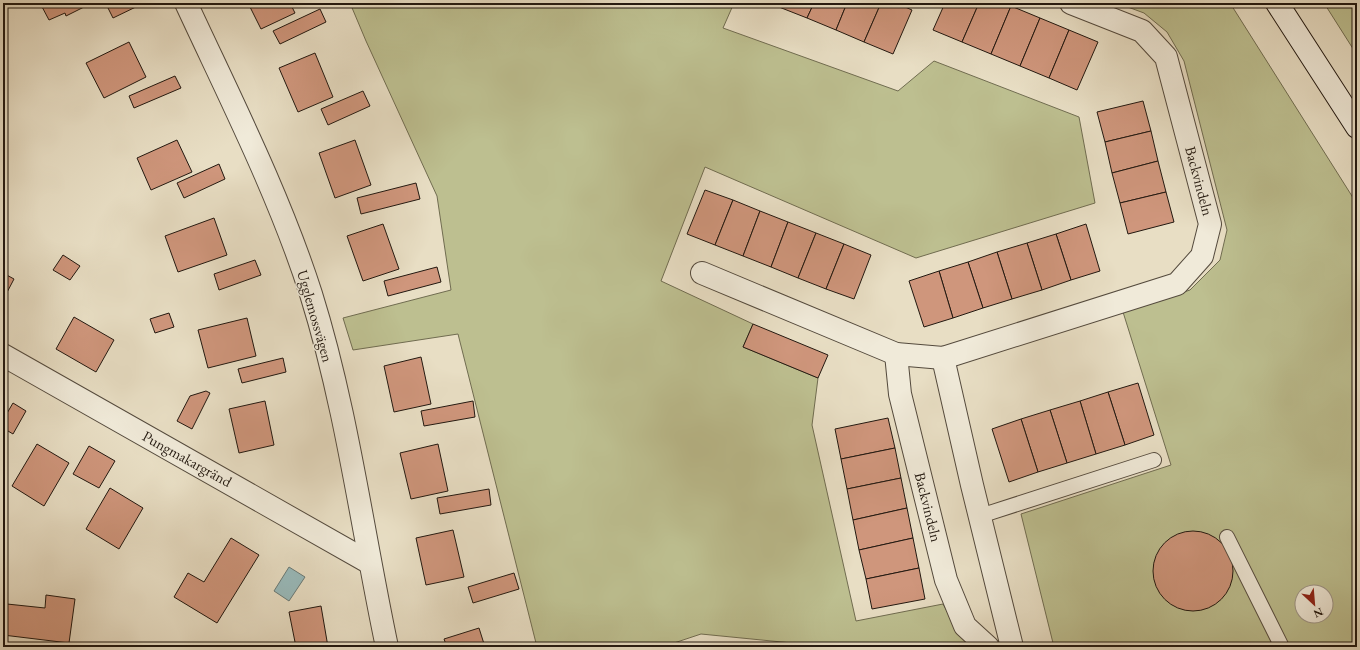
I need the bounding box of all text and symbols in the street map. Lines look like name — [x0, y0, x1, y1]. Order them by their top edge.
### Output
street label: Backvindeln — [1181, 144, 1218, 218]
street label: Ugglemossvägen — [293, 268, 338, 364]
street label: Pungmakargränd — [139, 426, 236, 491]
street label: Backvindeln — [911, 470, 946, 544]
north arrow — [1294, 584, 1334, 624]
text: N — [1311, 605, 1325, 621]

